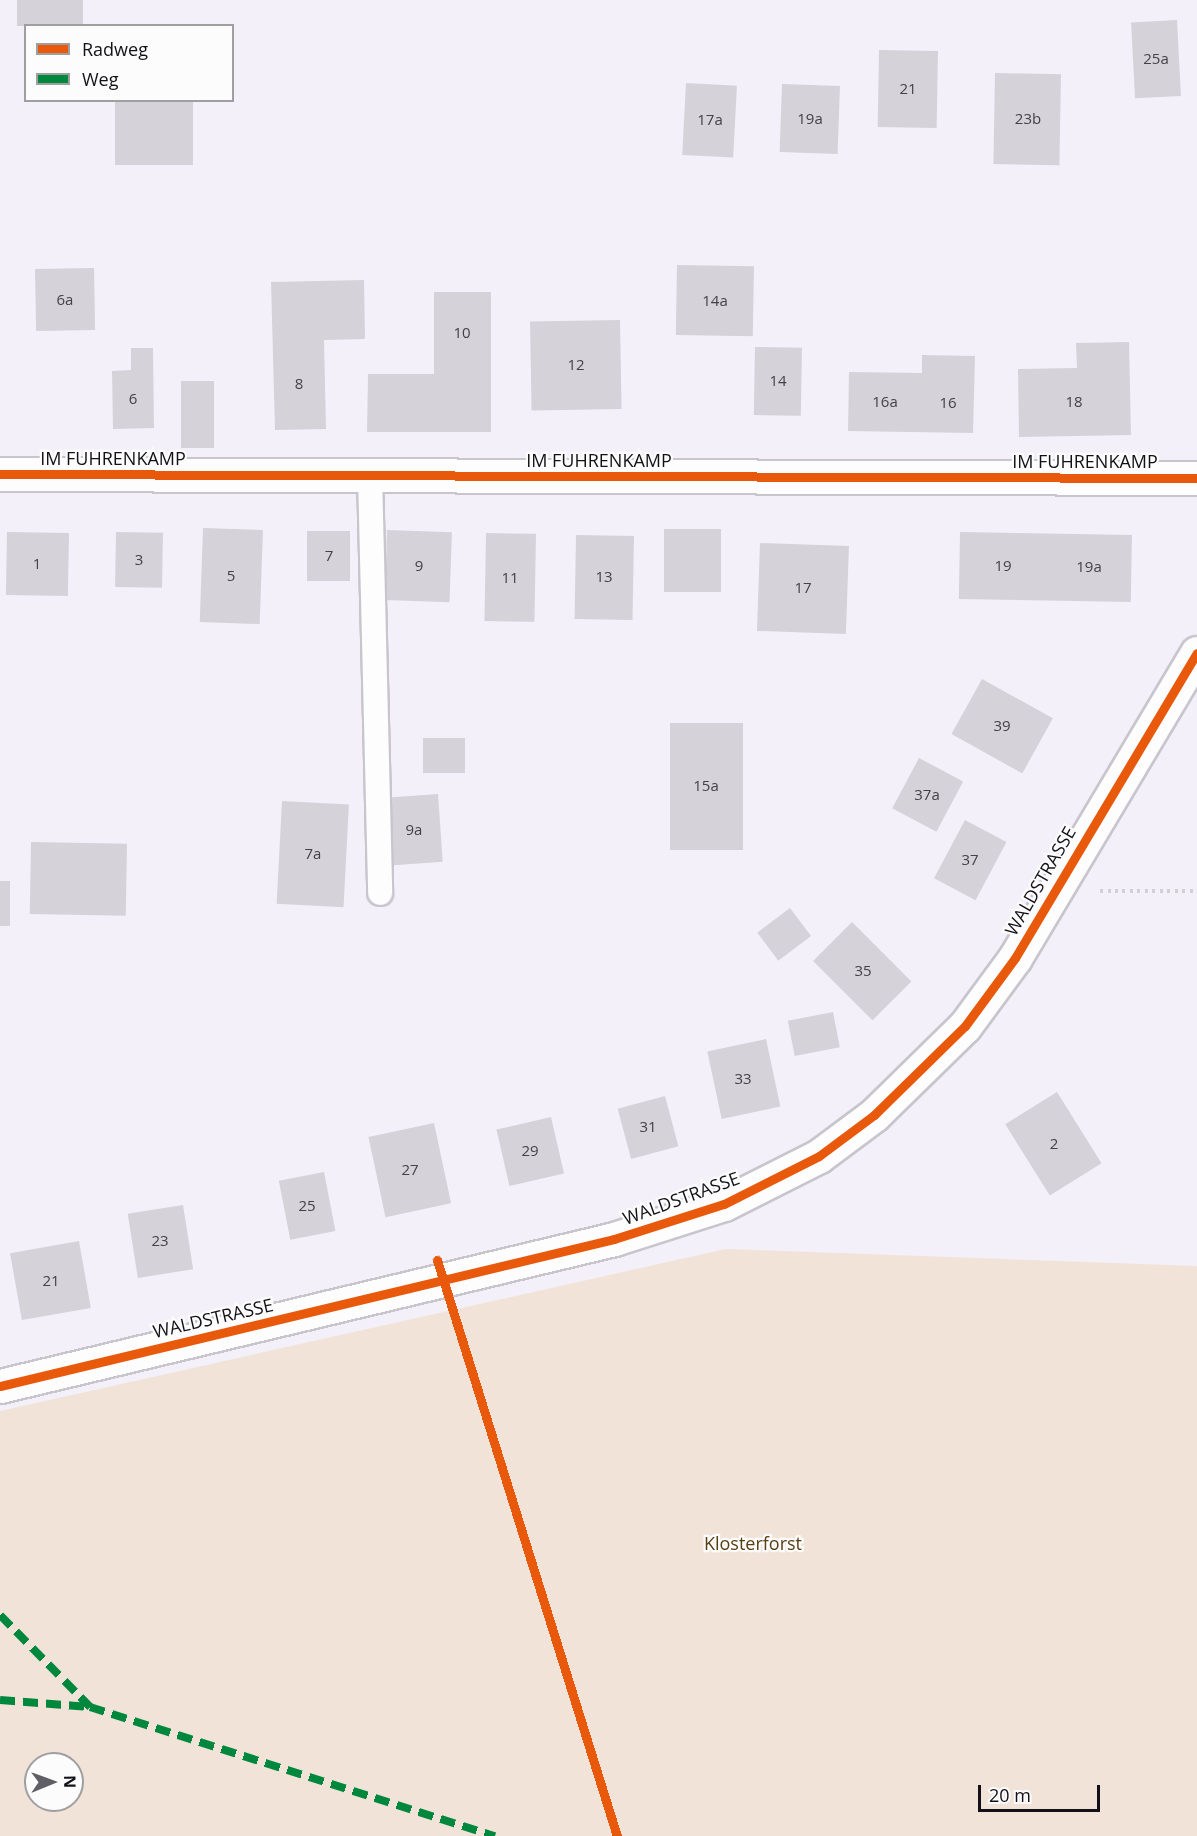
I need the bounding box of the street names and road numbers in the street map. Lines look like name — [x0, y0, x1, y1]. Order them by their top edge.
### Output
street label: IM FUHRENKAMP — [40, 447, 186, 469]
street label: IM FUHRENKAMP — [526, 449, 672, 471]
street label: IM FUHRENKAMP — [1012, 450, 1158, 472]
street label: WALDSTRASSE — [1000, 823, 1080, 939]
street label: WALDSTRASSE — [620, 1167, 742, 1229]
street label: WALDSTRASSE — [151, 1294, 275, 1342]

